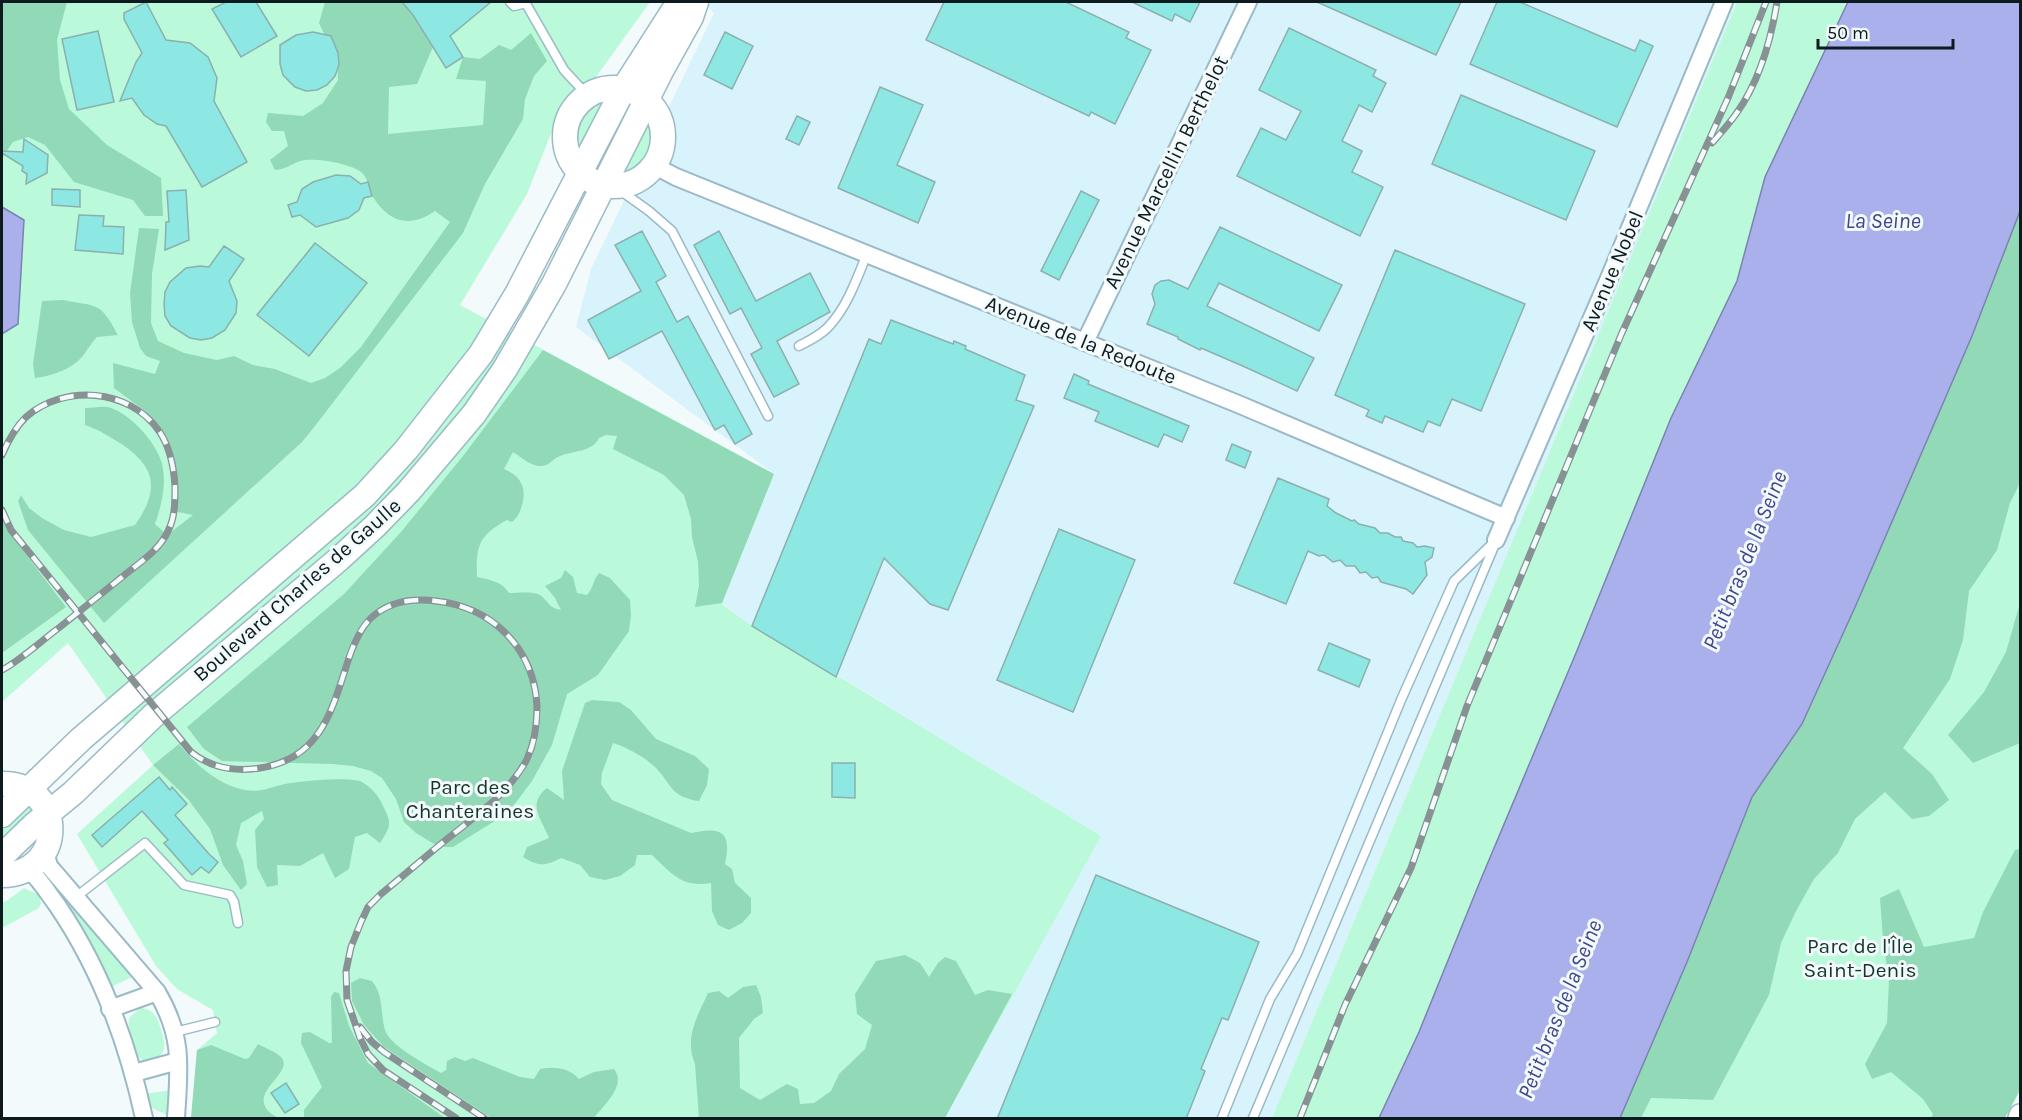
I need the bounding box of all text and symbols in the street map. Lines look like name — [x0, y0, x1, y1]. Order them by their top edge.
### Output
scale bar — [1818, 12, 1953, 50]
text: 50 m — [1827, 22, 1869, 44]
street label: Avenue Marcellin Berthelot — [1099, 51, 1233, 292]
street label: Avenue Nobel — [1576, 207, 1648, 335]
water label: La Seine — [1845, 208, 1921, 234]
street label: Avenue de la Redoute — [982, 291, 1180, 389]
water label: Petit bras de la Seine — [1697, 467, 1793, 653]
street label: Boulevard Charles de Gaulle — [188, 493, 406, 687]
park label: Parc des Chanteraines — [406, 775, 534, 823]
water label: Petit bras de la Seine — [1512, 916, 1608, 1102]
park label: Parc de l'Île Saint-Denis — [1803, 934, 1917, 982]

